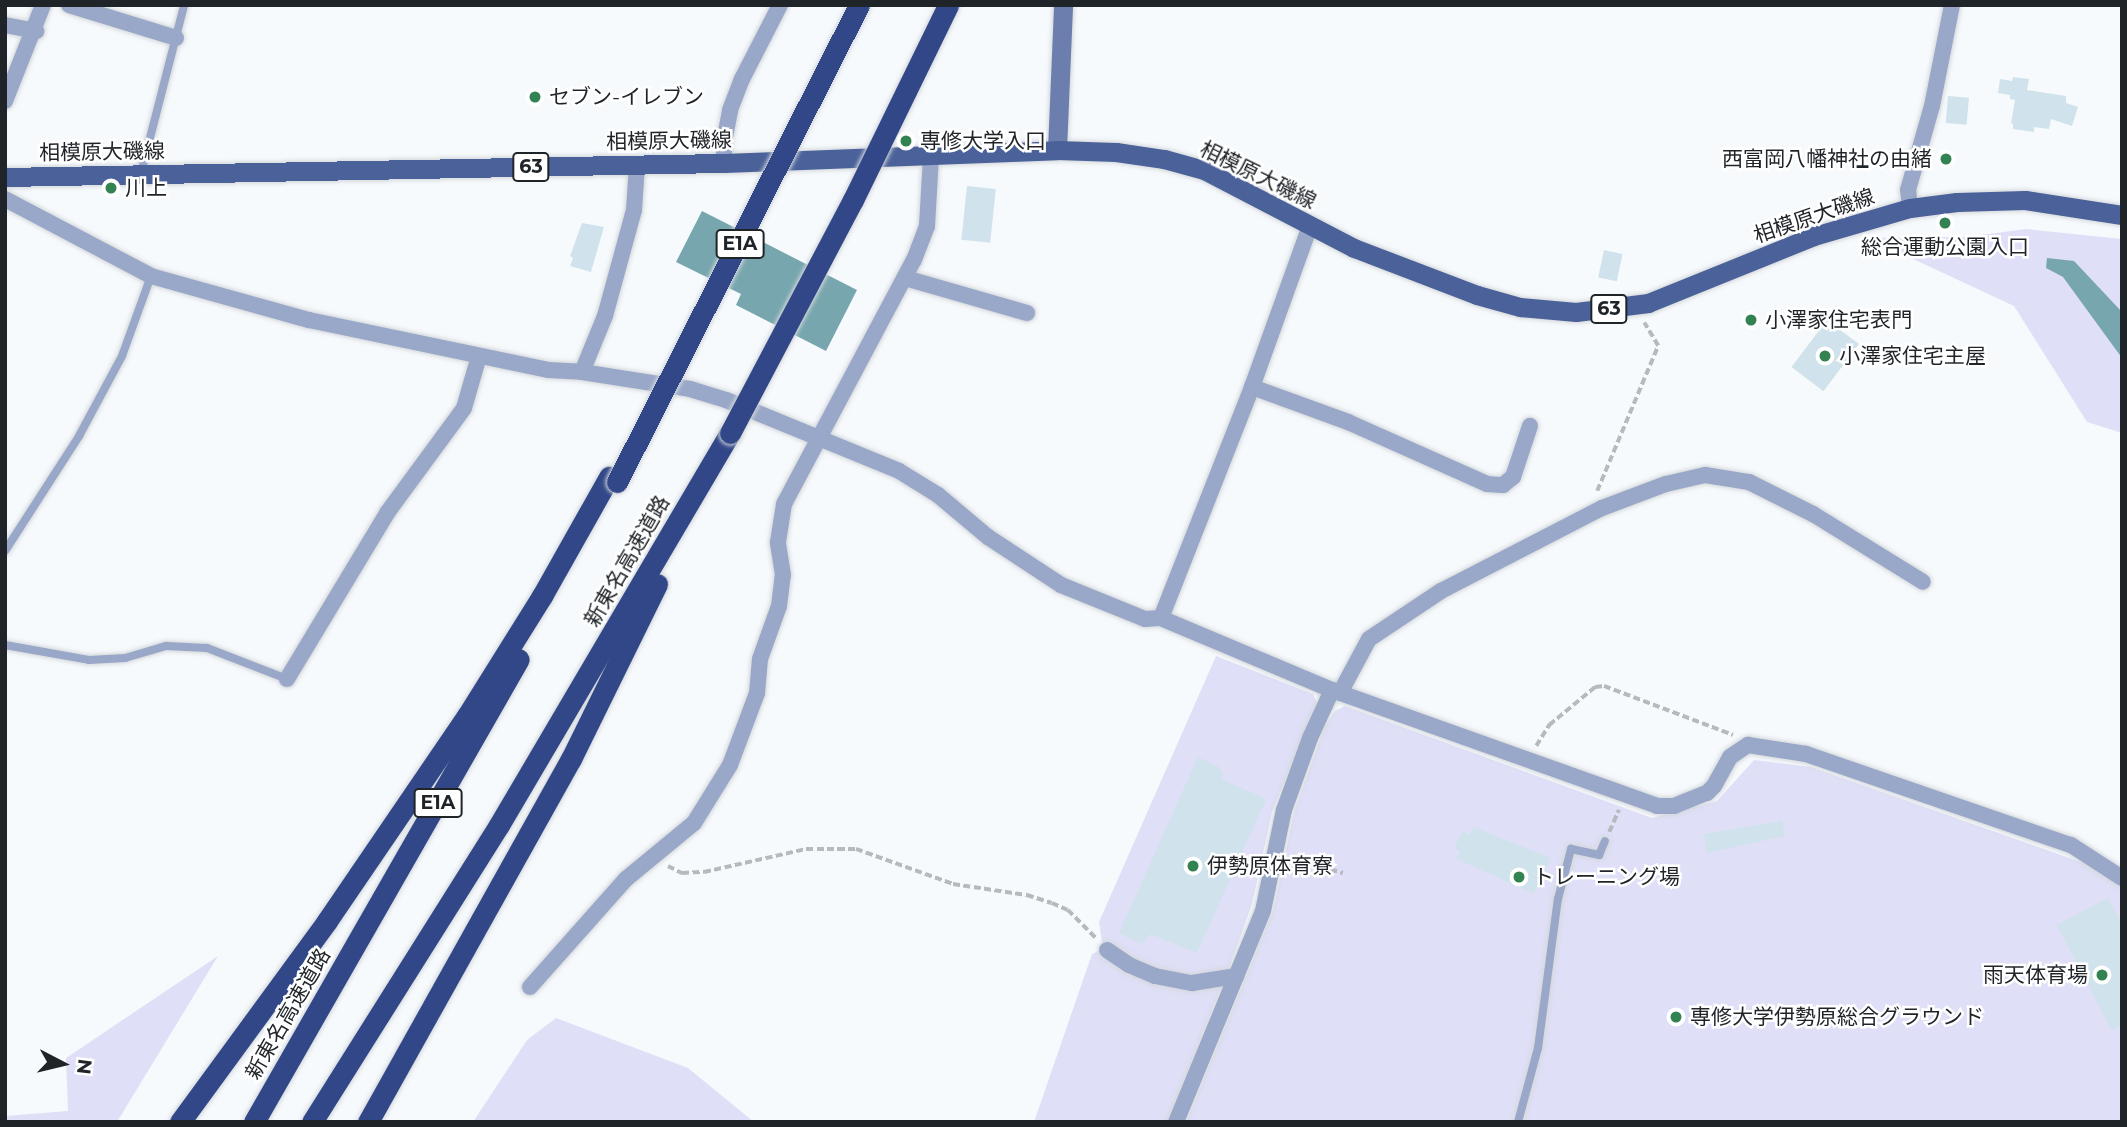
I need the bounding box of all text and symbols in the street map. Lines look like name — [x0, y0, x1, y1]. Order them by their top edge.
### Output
place label: セブン-イレブン — [549, 84, 704, 110]
marker: セブン-イレブン — [527, 89, 543, 105]
street label: 相模原大磯線 — [606, 127, 732, 155]
place label: 専修大学入口 — [920, 128, 1046, 154]
marker: 専修大学入口 — [898, 133, 914, 149]
street label: 相模原大磯線 — [1196, 136, 1320, 214]
street label: 相模原大磯線 — [39, 138, 165, 166]
place label: 西富岡八幡神社の由緒 — [1722, 146, 1932, 172]
marker: 西富岡八幡神社の由緒 — [1938, 151, 1954, 167]
road number: 63 — [512, 152, 550, 182]
place label: 川上 — [125, 175, 167, 201]
marker: 川上 — [103, 180, 119, 196]
street label: 相模原大磯線 — [1750, 184, 1878, 248]
marker: 総合運動公園入口 — [1937, 215, 1953, 231]
road number: E1A — [716, 228, 764, 260]
place label: 総合運動公園入口 — [1861, 234, 2029, 260]
road number: 63 — [1590, 294, 1628, 324]
place label: 小澤家住宅表門 — [1765, 307, 1912, 333]
marker: 小澤家住宅表門 — [1743, 312, 1759, 328]
place label: 小澤家住宅主屋 — [1839, 343, 1986, 369]
marker: 小澤家住宅主屋 — [1817, 348, 1833, 364]
street label: 新東名高速道路 — [579, 491, 675, 631]
road number: E1A — [414, 788, 462, 818]
place label: 伊勢原体育寮 — [1207, 853, 1333, 879]
marker: 伊勢原体育寮 — [1185, 858, 1201, 874]
place label: トレーニング場 — [1533, 864, 1680, 890]
marker: トレーニング場 — [1511, 869, 1527, 885]
street label: 新東名高速道路 — [240, 944, 336, 1084]
place label: 雨天体育場 — [1983, 962, 2088, 988]
marker: 雨天体育場 — [2094, 967, 2110, 983]
place label: 専修大学伊勢原総合グラウンド — [1690, 1004, 1984, 1030]
marker: 専修大学伊勢原総合グラウンド — [1668, 1009, 1684, 1025]
north arrow — [28, 1029, 98, 1099]
text: N — [72, 1058, 97, 1076]

